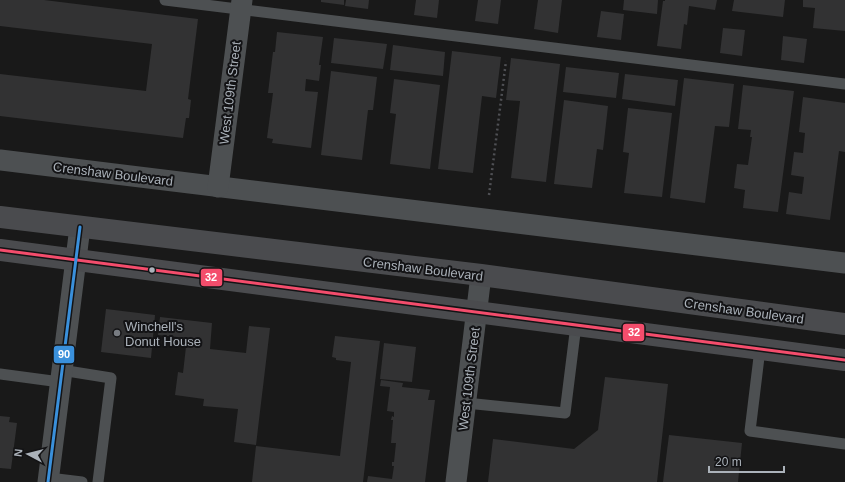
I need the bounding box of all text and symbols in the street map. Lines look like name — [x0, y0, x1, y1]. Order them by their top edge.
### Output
street label: West 109th Street — [216, 40, 244, 145]
street label: Crenshaw Boulevard — [52, 159, 174, 189]
street label: Crenshaw Boulevard — [362, 254, 484, 284]
unlabelled marker — [147, 265, 157, 275]
line badge: 32 — [200, 268, 223, 287]
text: 32 — [205, 271, 217, 283]
street label: Crenshaw Boulevard — [683, 295, 805, 327]
place label: Winchell's Donut House — [125, 319, 201, 349]
line badge: 32 — [622, 323, 645, 342]
street label: West 109th Street — [455, 326, 483, 431]
text: 32 — [628, 326, 640, 338]
marker: Winchell's Donut House — [112, 328, 122, 338]
line badge: 90 — [53, 345, 75, 364]
text: 90 — [58, 348, 70, 360]
north arrow — [8, 434, 48, 474]
text: N — [12, 448, 25, 457]
scale bar — [709, 448, 784, 474]
text: 20 m — [715, 455, 742, 469]

